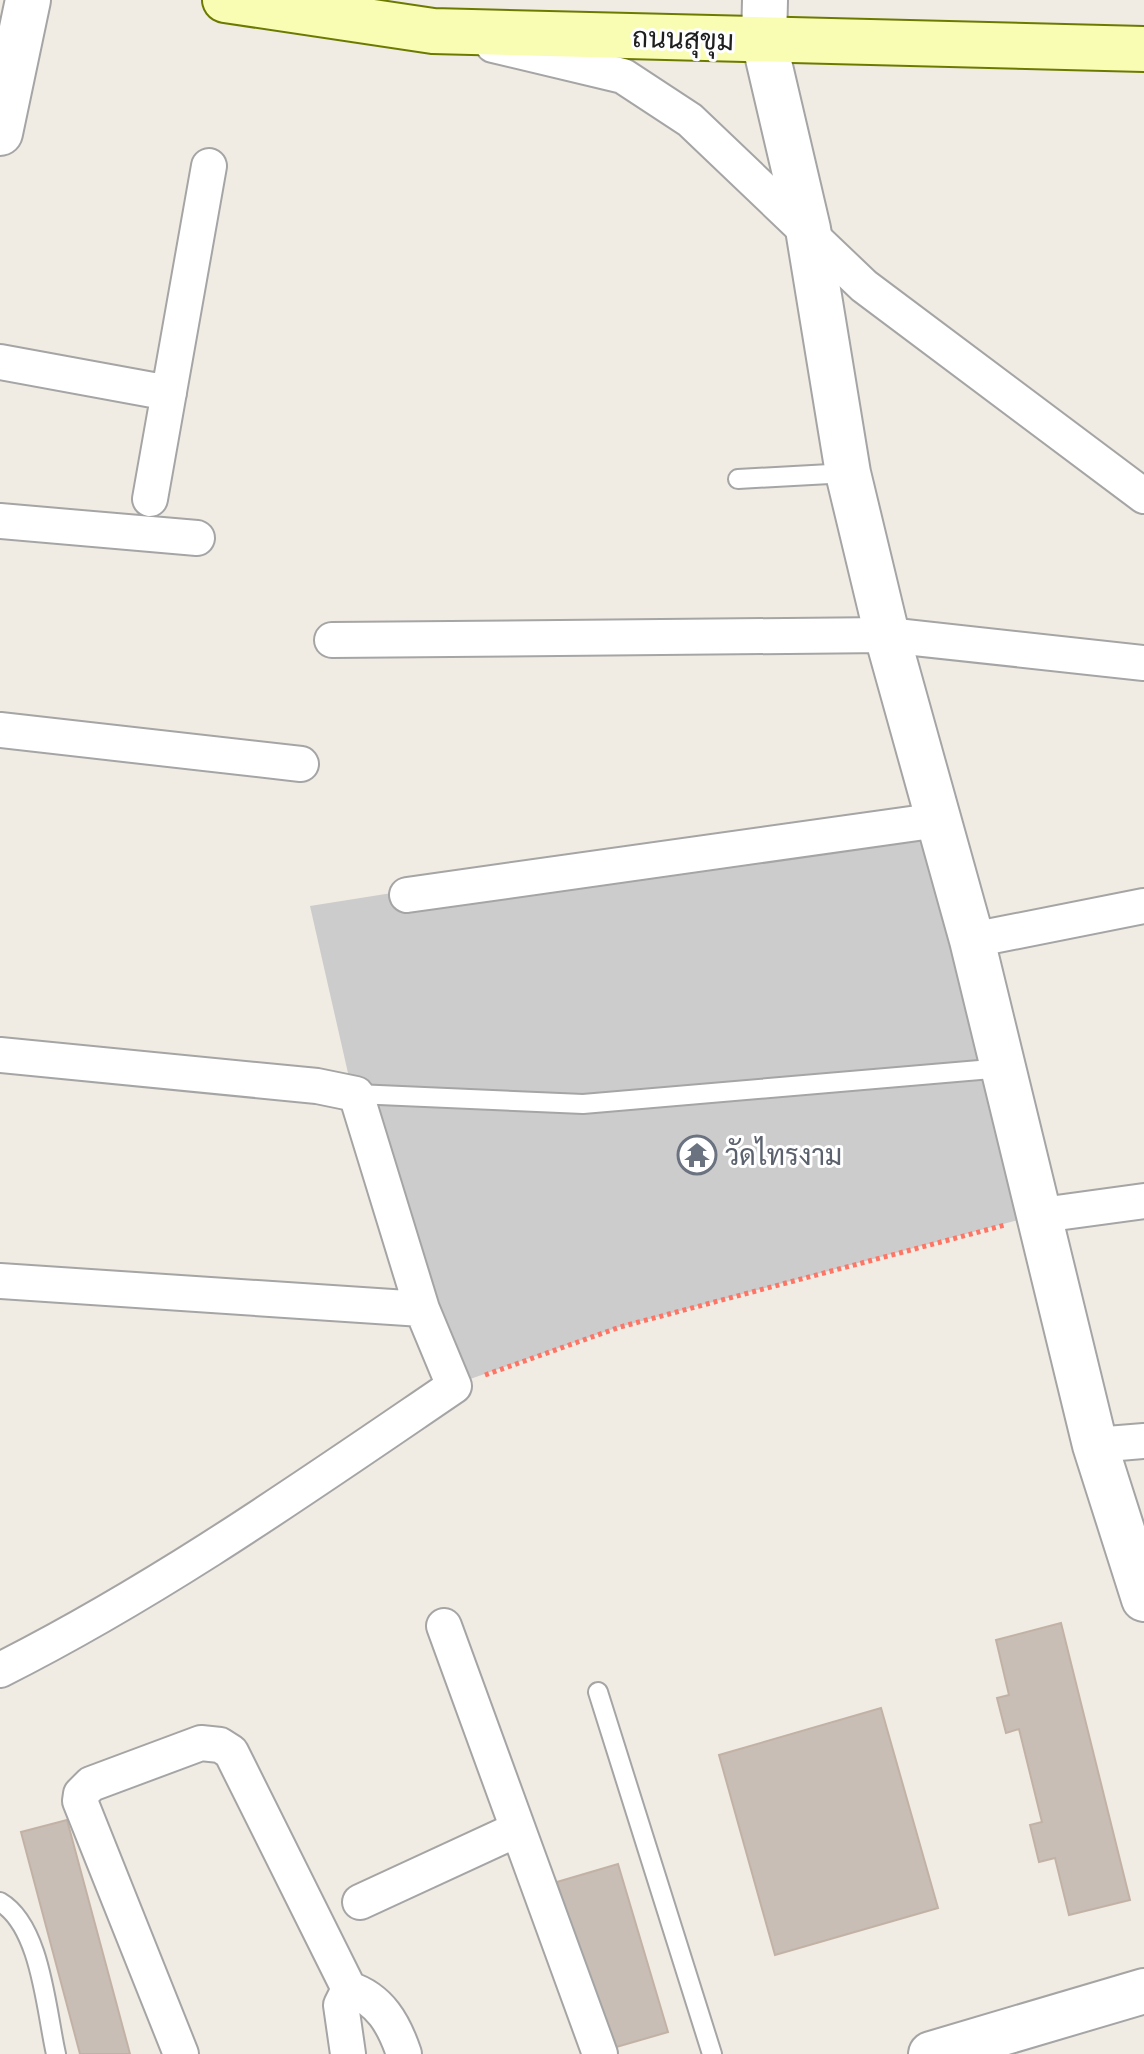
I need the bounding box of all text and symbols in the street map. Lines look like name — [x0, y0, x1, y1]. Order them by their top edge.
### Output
street label: ถนนสุขุม — [631, 19, 735, 60]
temple icon: วัดไทรงาม — [676, 1134, 718, 1176]
place label: วัดไทรงาม — [725, 1136, 842, 1174]

